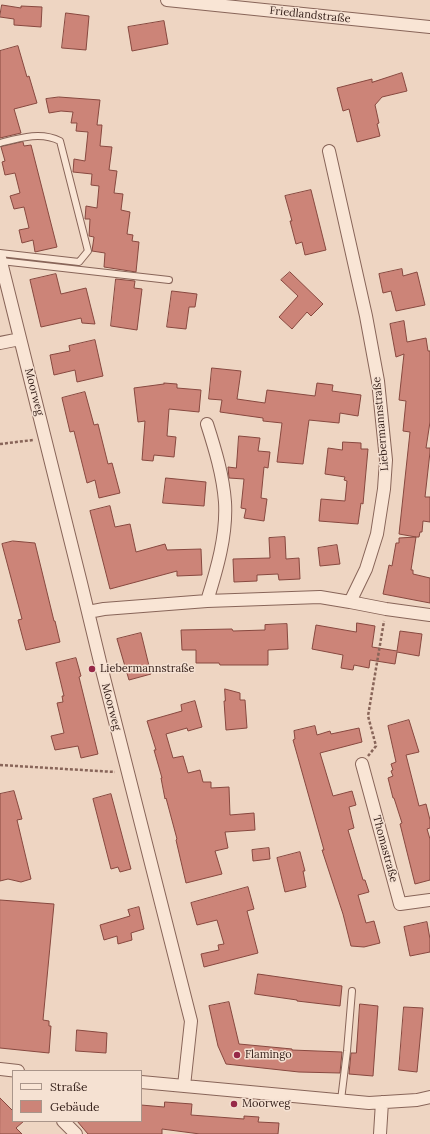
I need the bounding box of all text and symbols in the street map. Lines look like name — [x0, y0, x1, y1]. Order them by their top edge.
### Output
street label: Friedlandstraße — [269, 4, 351, 26]
street label: Moorweg — [22, 367, 46, 417]
street label: Liebermannstraße — [370, 376, 392, 472]
place label: Liebermannstraße — [100, 662, 195, 676]
marker: Liebermannstraße — [87, 664, 97, 674]
street label: Moorweg — [98, 682, 124, 732]
street label: Thomastraße — [370, 814, 400, 884]
place label: Flamingo — [245, 1048, 292, 1062]
marker: Flamingo — [232, 1050, 242, 1060]
legend — [12, 1070, 142, 1122]
text: Straße — [50, 1079, 87, 1094]
place label: Moorweg — [242, 1097, 290, 1111]
text: Gebäude — [50, 1099, 100, 1114]
marker: Moorweg — [229, 1099, 239, 1109]

